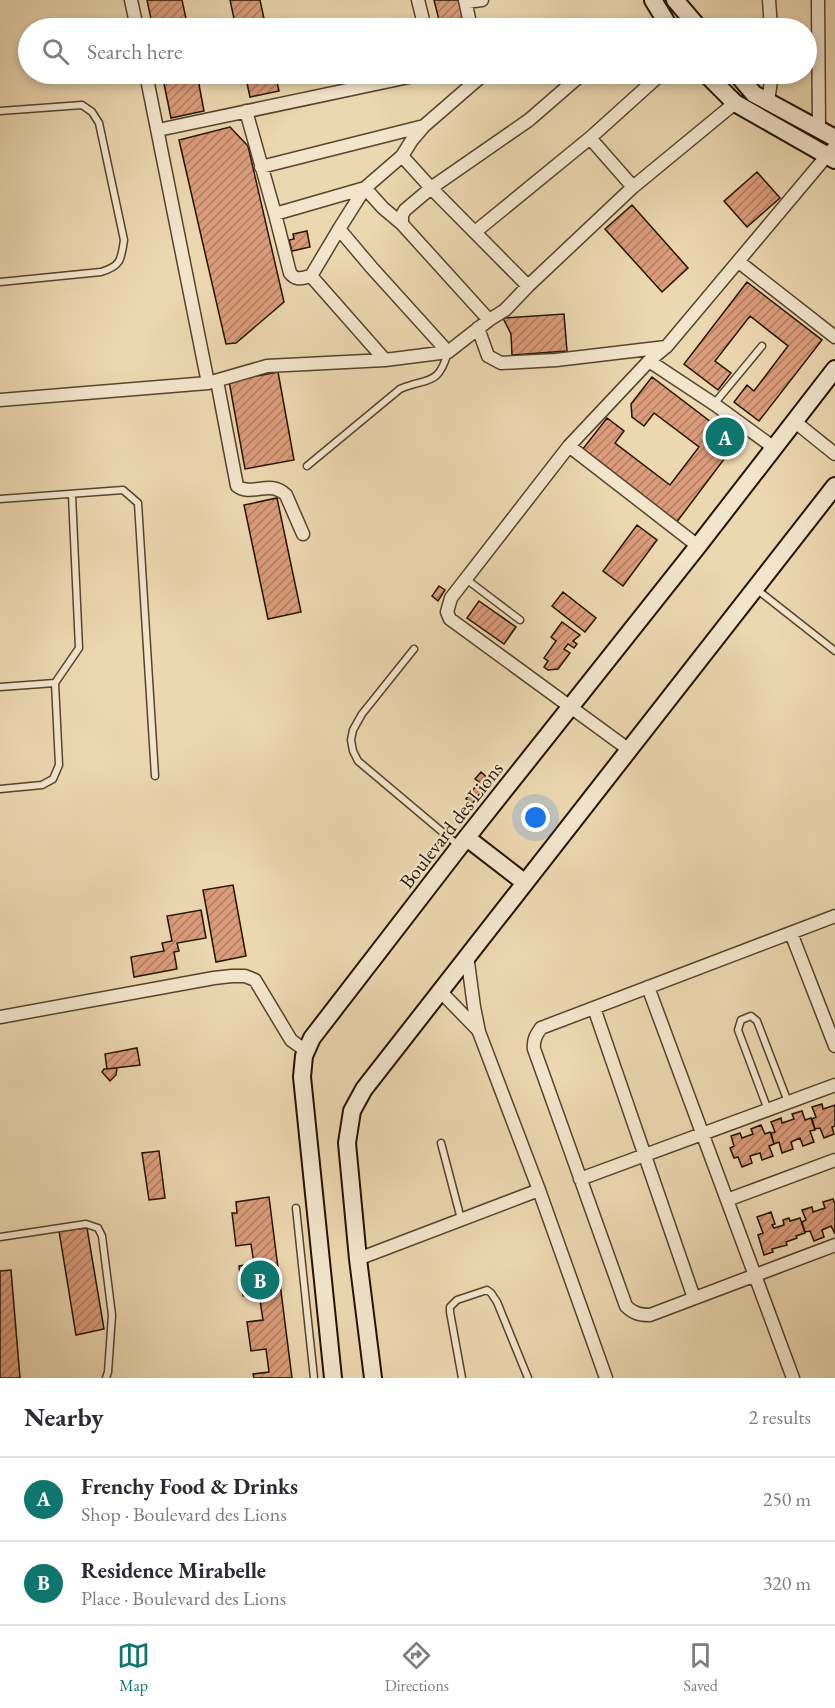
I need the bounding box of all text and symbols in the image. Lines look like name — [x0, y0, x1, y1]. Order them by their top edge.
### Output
search box — [18, 18, 817, 84]
icon: search — [39, 35, 72, 68]
text: Search here — [87, 37, 182, 66]
pin: A — [706, 414, 744, 460]
street label: Boulevard des Lions — [393, 756, 509, 894]
your location — [521, 803, 550, 832]
pin: B — [240, 1258, 280, 1302]
text: Nearby — [24, 1400, 104, 1434]
text: 2 results — [748, 1404, 811, 1430]
text: Frenchy Food & Drinks — [81, 1472, 298, 1501]
text: A — [36, 1486, 51, 1512]
text: 250 m — [763, 1486, 811, 1512]
text: Shop · Boulevard des Lions — [81, 1501, 287, 1527]
text: Residence Mirabelle — [81, 1556, 266, 1585]
text: B — [37, 1570, 50, 1596]
text: 320 m — [763, 1570, 811, 1596]
text: Place · Boulevard des Lions — [81, 1585, 286, 1611]
tab: Map — [117, 1639, 150, 1696]
tab: Directions — [385, 1639, 449, 1696]
tab: Saved — [683, 1639, 718, 1696]

